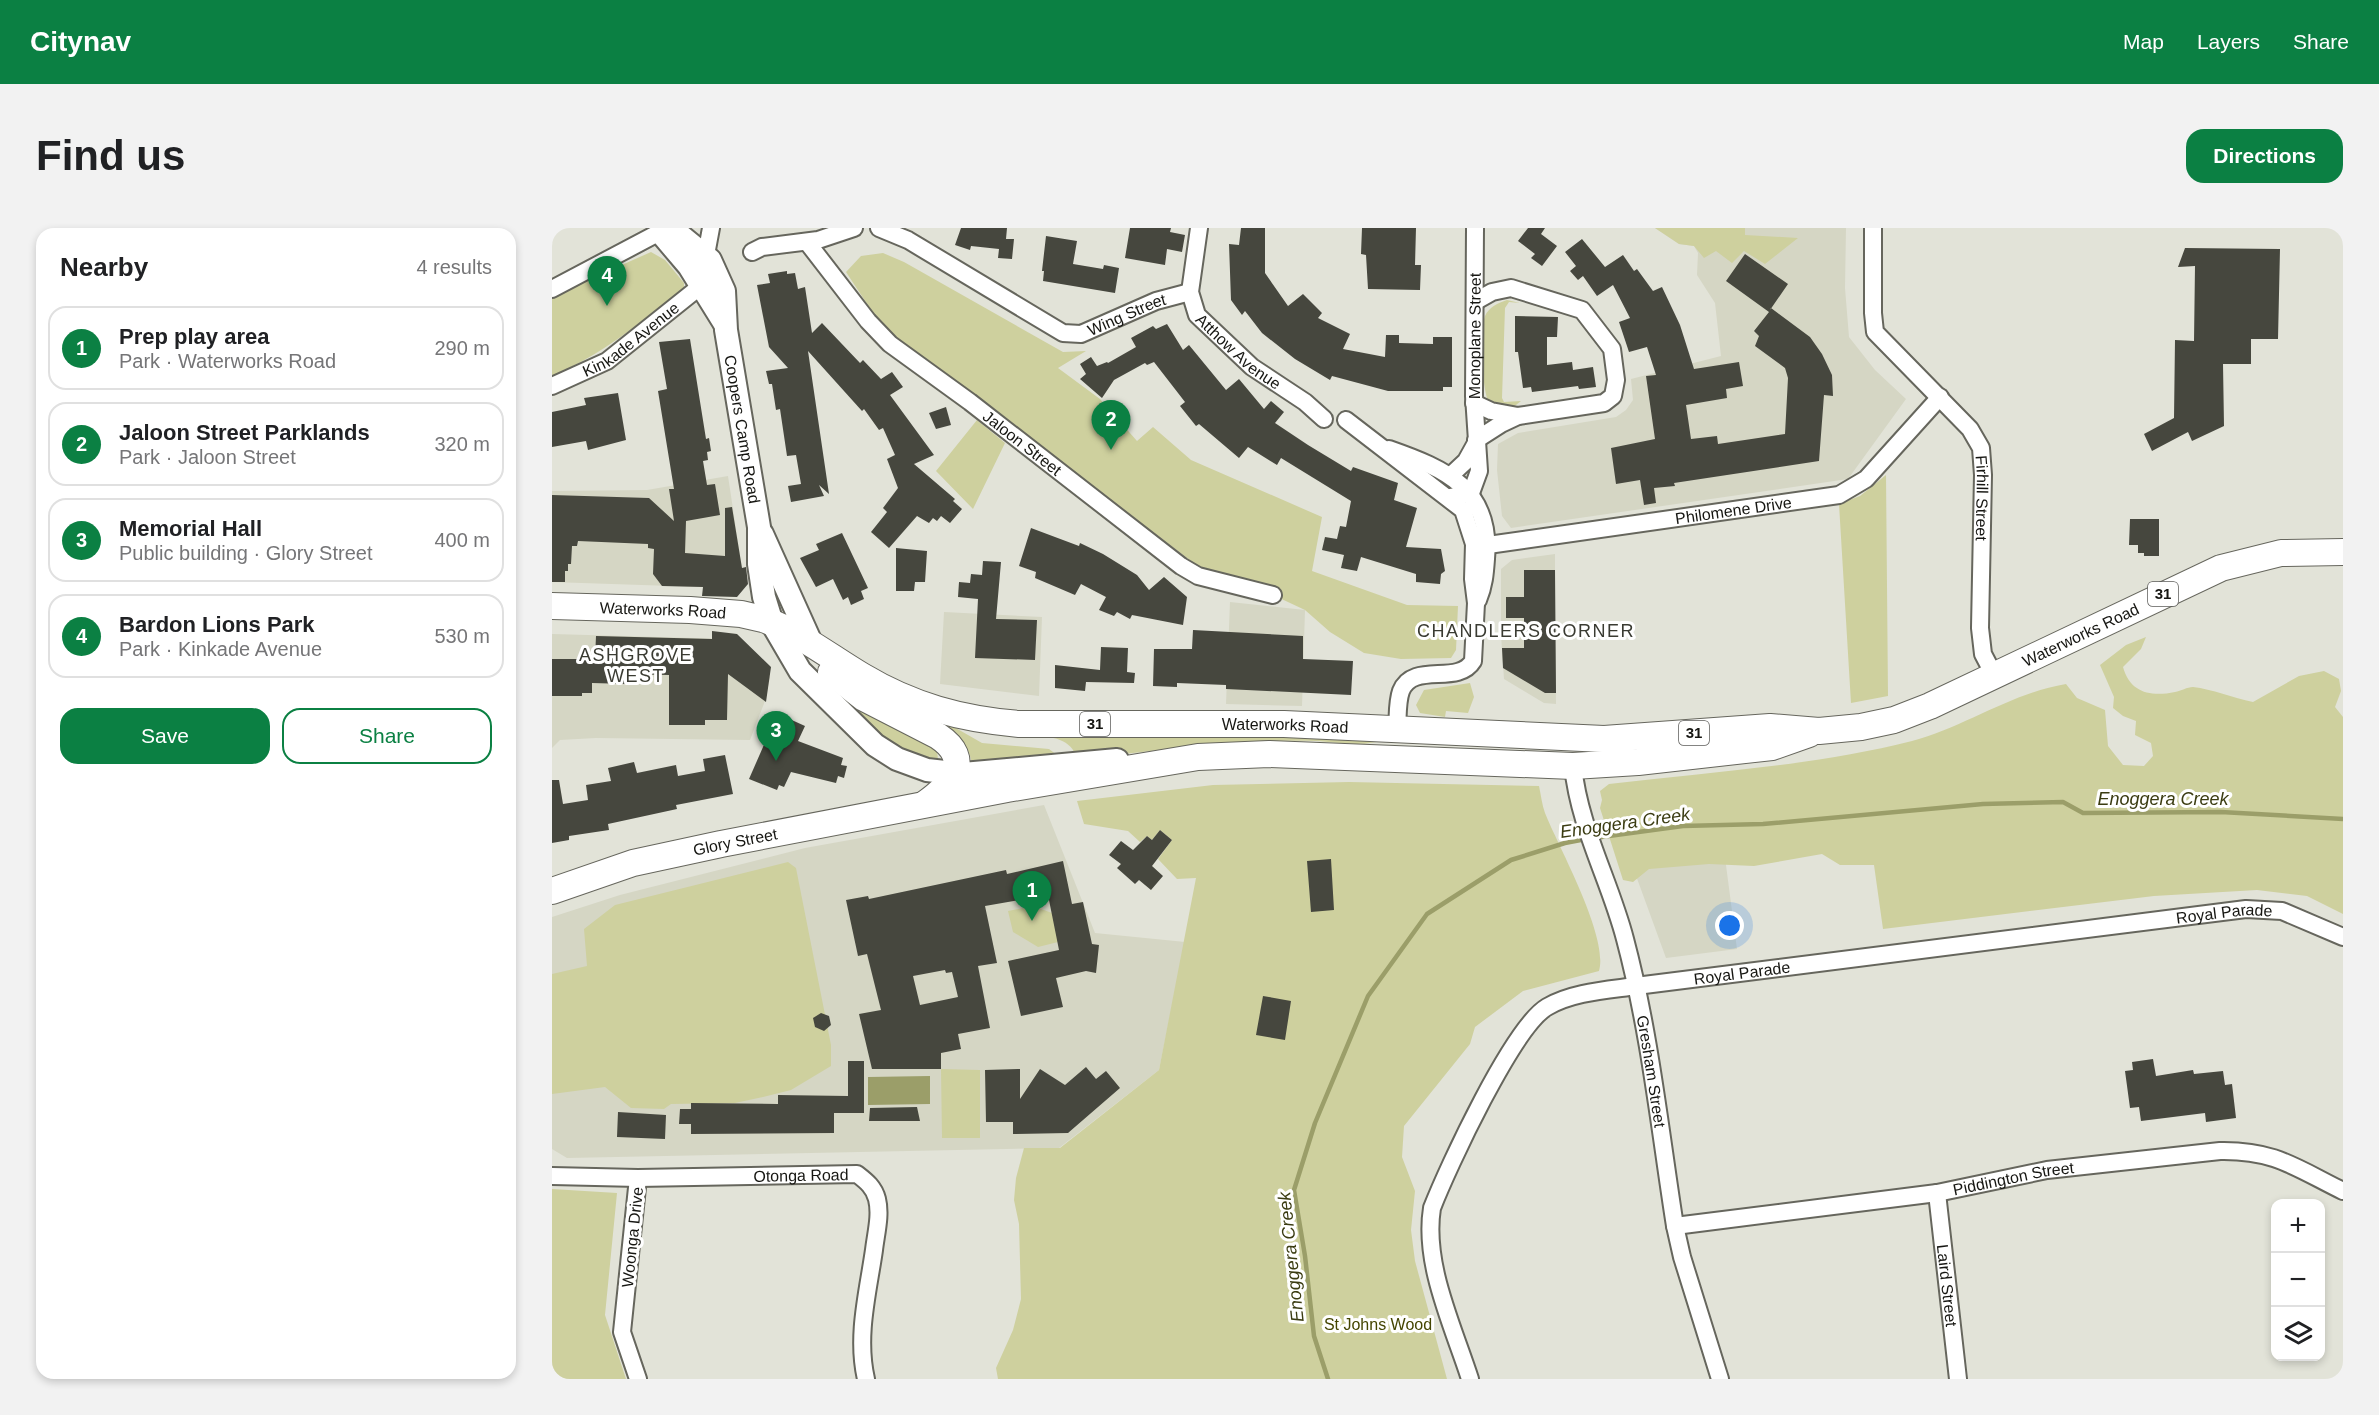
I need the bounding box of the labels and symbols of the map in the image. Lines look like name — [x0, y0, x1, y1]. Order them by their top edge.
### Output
pin: 4 — [588, 256, 626, 306]
street label: Monoplane Street — [1466, 272, 1484, 399]
street label: Wing Street — [1085, 291, 1168, 339]
street label: Kinkade Avenue — [580, 299, 682, 380]
street label: Atthow Avenue — [1192, 311, 1284, 393]
street label: Coopers Camp Road — [721, 354, 763, 505]
pin: 2 — [1092, 400, 1130, 450]
street label: Jaloon Street — [980, 408, 1065, 479]
street label: Firhill Street — [1973, 455, 1991, 542]
street label: Philomene Drive — [1674, 494, 1793, 527]
road number: 31 — [2148, 582, 2178, 606]
street label: Waterworks Road — [599, 599, 727, 622]
street label: Waterworks Road — [2020, 600, 2142, 670]
district label: CHANDLERS CORNER — [1417, 621, 1635, 641]
district label: ASHGROVE WEST — [579, 645, 693, 686]
pin: 3 — [756, 712, 796, 761]
road number: 31 — [1080, 712, 1110, 736]
street label: Waterworks Road — [1222, 716, 1349, 736]
road number: 31 — [1679, 721, 1709, 745]
water label: Enoggera Creek — [2097, 789, 2230, 809]
water label: Enoggera Creek — [1559, 804, 1692, 842]
street label: Glory Street — [692, 825, 779, 859]
pin: 1 — [1012, 872, 1052, 921]
street label: Royal Parade — [2175, 901, 2273, 927]
your location — [1715, 911, 1744, 940]
street label: Royal Parade — [1693, 959, 1791, 988]
street label: Gresham Street — [1633, 1014, 1668, 1129]
street label: Piddington Street — [1952, 1159, 2075, 1198]
street label: Otonga Road — [753, 1166, 849, 1185]
street label: Woonga Drive — [619, 1186, 646, 1288]
water label: Enoggera Creek — [1274, 1190, 1308, 1323]
street label: Laird Street — [1934, 1243, 1960, 1328]
park label: St Johns Wood — [1324, 1316, 1432, 1333]

